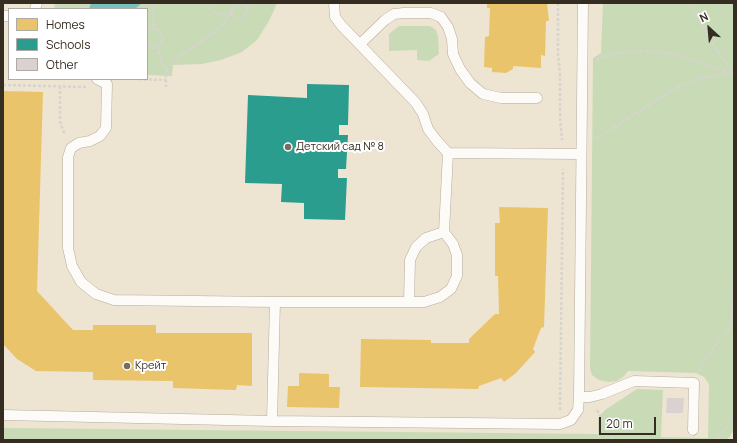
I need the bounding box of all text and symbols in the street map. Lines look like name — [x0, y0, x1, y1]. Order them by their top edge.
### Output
legend — [8, 8, 148, 80]
north arrow — [689, 8, 729, 48]
text: N — [697, 8, 710, 25]
text: Homes — [46, 16, 85, 33]
text: Schools — [46, 36, 90, 53]
text: Other — [46, 56, 78, 73]
place label: Детский сад № 8 — [296, 140, 384, 154]
marker: Детский сад № 8 — [283, 142, 293, 152]
place label: Крейт — [135, 359, 166, 373]
marker: Крейт — [122, 361, 132, 371]
scale bar — [601, 409, 658, 435]
text: 20 m — [606, 415, 633, 432]

